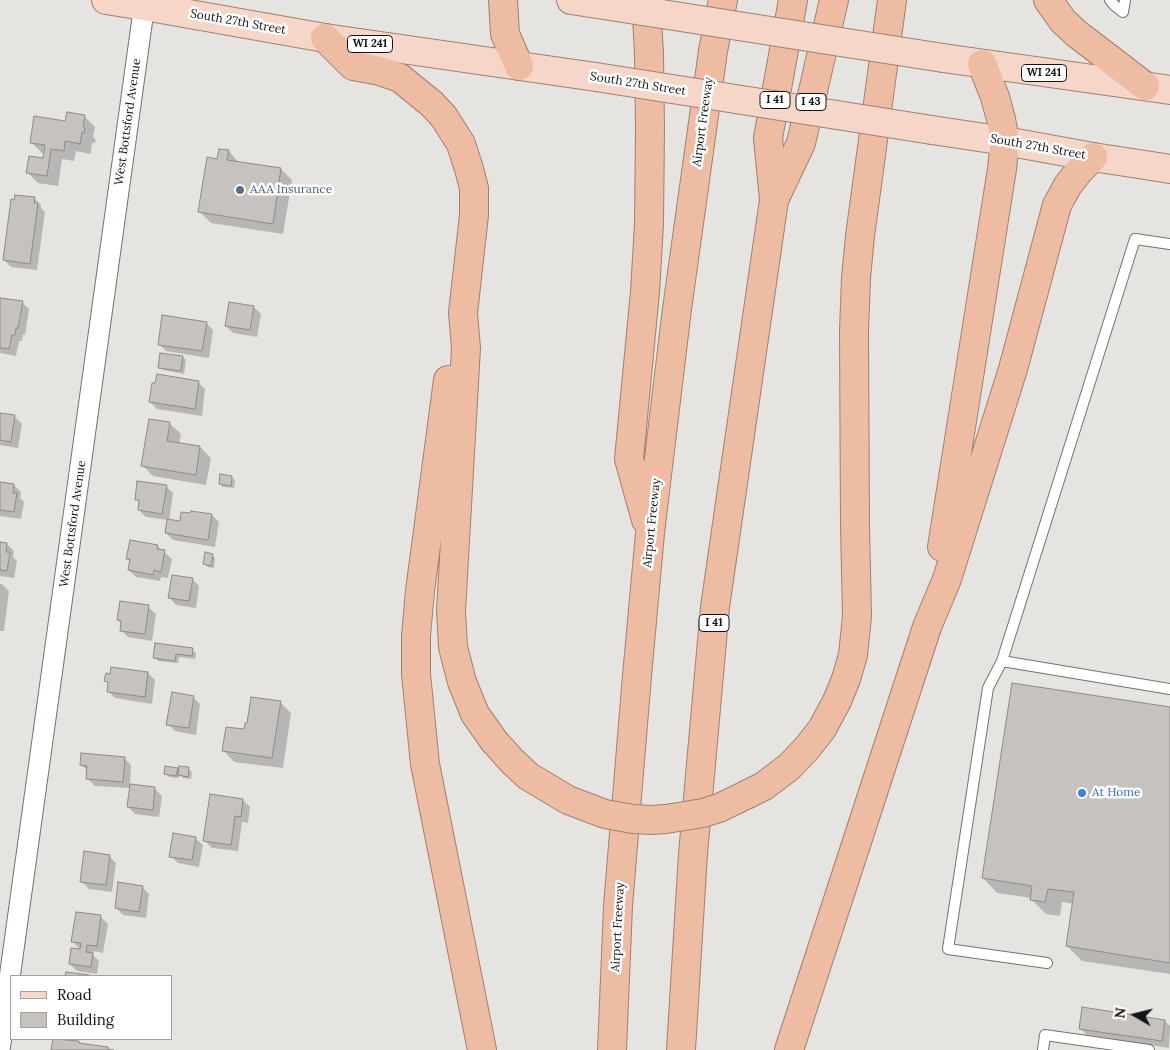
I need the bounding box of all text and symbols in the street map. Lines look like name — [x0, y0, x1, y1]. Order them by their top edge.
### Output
street label: South 27th Street — [189, 6, 287, 38]
road number: WI 241 — [348, 36, 392, 52]
street label: West Bottsford Avenue — [112, 58, 144, 186]
road number: WI 241 — [1022, 64, 1066, 82]
street label: South 27th Street — [589, 69, 687, 99]
street label: Airport Freeway — [690, 77, 716, 167]
road number: I 41 — [760, 92, 790, 108]
road number: I 43 — [796, 94, 826, 110]
street label: South 27th Street — [989, 131, 1087, 163]
place label: AAA Insurance — [250, 183, 332, 197]
marker: AAA Insurance — [234, 184, 246, 196]
street label: West Bottsford Avenue — [57, 460, 89, 588]
street label: Airport Freeway — [640, 478, 664, 568]
road number: I 41 — [699, 614, 729, 632]
place label: At Home — [1092, 786, 1141, 800]
marker: At Home — [1076, 787, 1088, 799]
street label: Airport Freeway — [608, 882, 628, 972]
legend — [10, 975, 172, 1040]
text: Road — [57, 985, 92, 1004]
north arrow — [1110, 990, 1160, 1040]
text: N — [1110, 1006, 1130, 1020]
text: Building — [57, 1010, 114, 1029]

